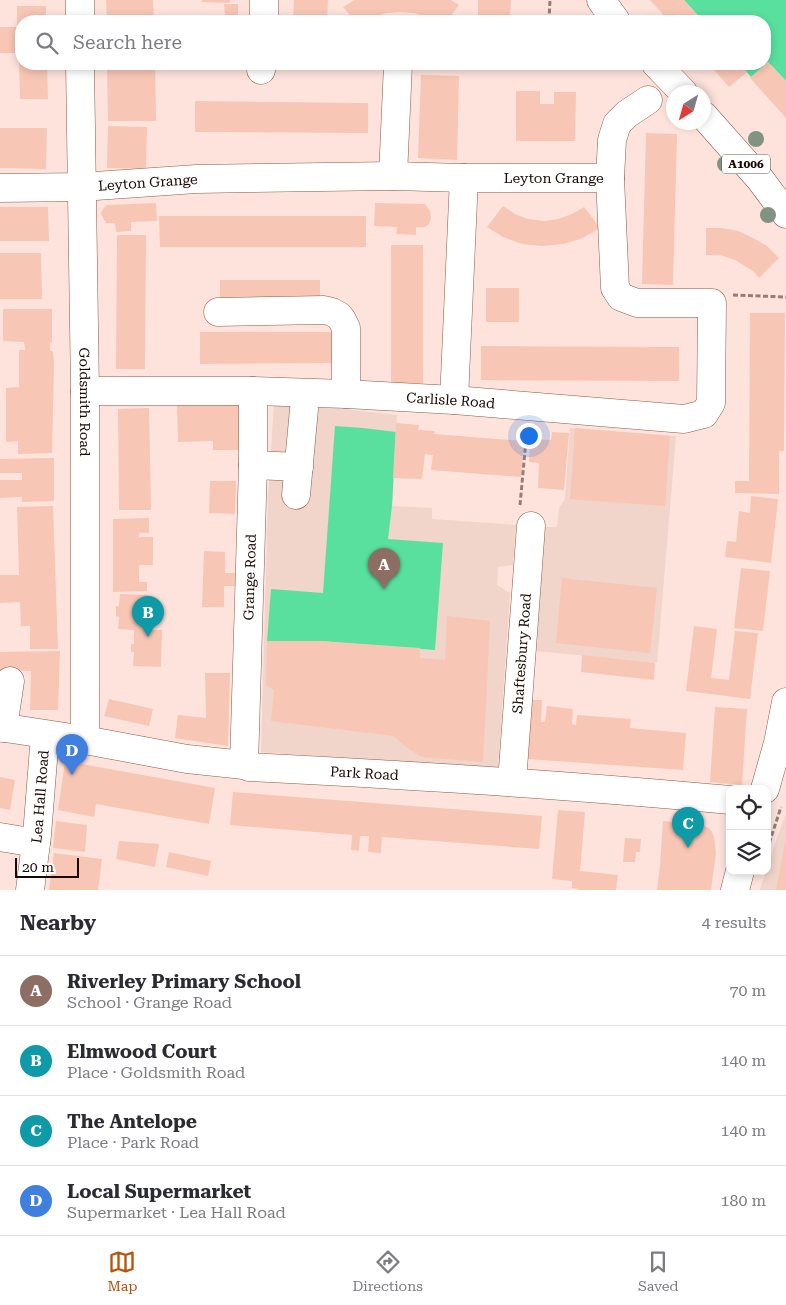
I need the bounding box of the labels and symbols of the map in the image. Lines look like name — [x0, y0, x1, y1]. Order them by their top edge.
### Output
north arrow — [666, 85, 711, 130]
road number: A1006 — [722, 154, 770, 173]
street label: Leyton Grange — [504, 170, 604, 186]
street label: Leyton Grange — [97, 171, 198, 194]
street label: Goldsmith Road — [76, 347, 93, 457]
street label: Carlisle Road — [406, 389, 496, 411]
your location — [516, 423, 542, 449]
street label: Grange Road — [240, 534, 259, 621]
pin: A — [368, 548, 400, 589]
street label: Shaftesbury Road — [509, 593, 534, 714]
pin: B — [132, 596, 164, 637]
pin: D — [56, 734, 88, 775]
street label: Lea Hall Road — [28, 749, 52, 844]
street label: Park Road — [330, 763, 399, 783]
pin: C — [672, 807, 704, 848]
scale bar — [15, 855, 79, 878]

